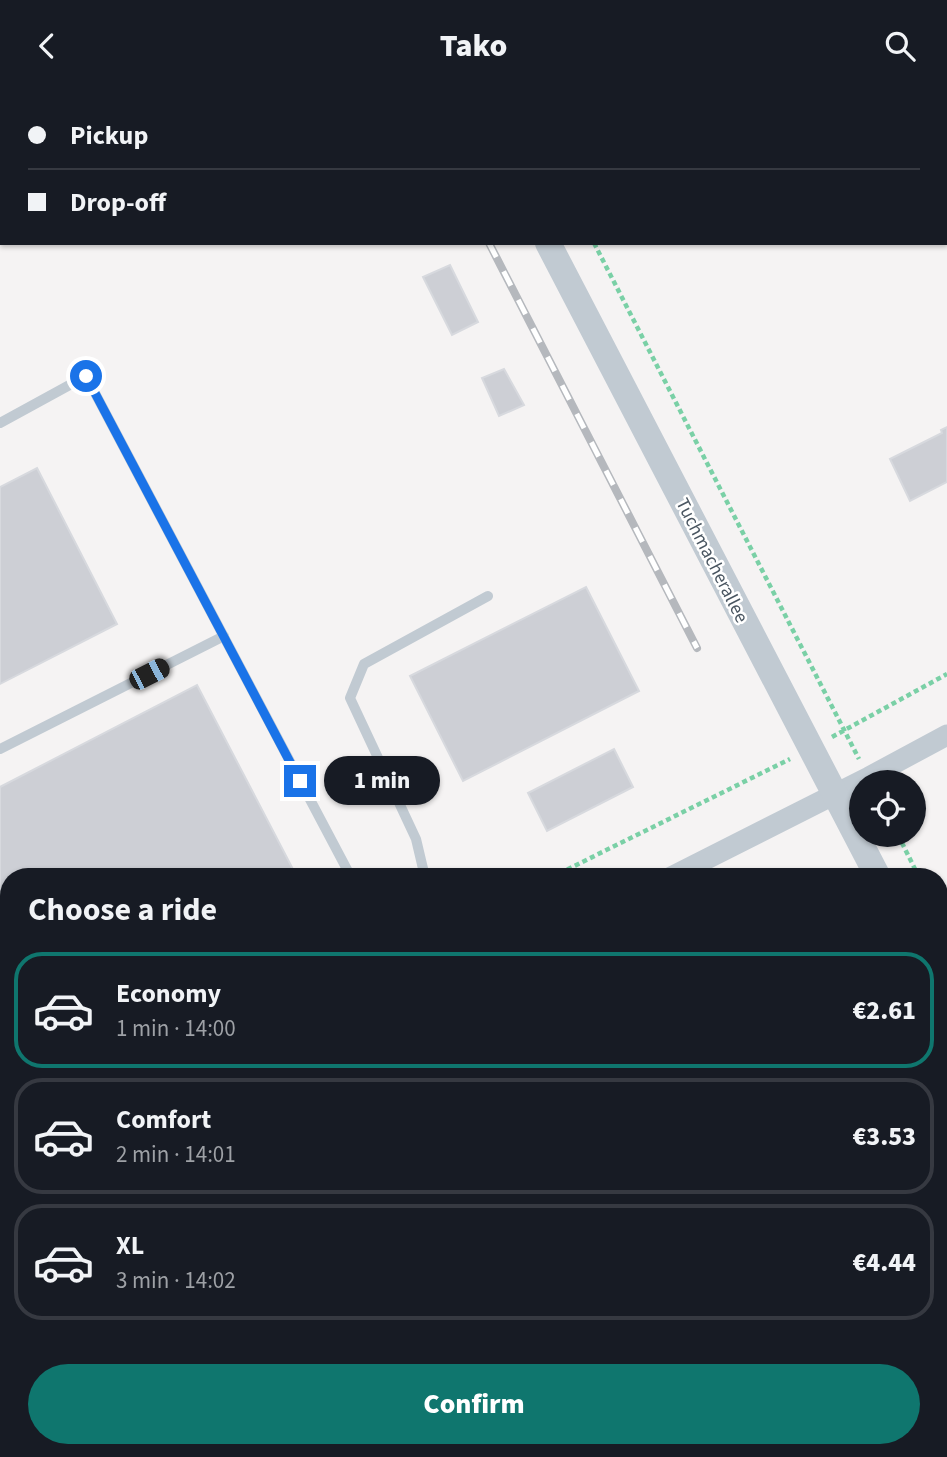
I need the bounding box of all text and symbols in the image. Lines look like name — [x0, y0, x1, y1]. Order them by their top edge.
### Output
text: Tako — [440, 23, 507, 69]
icon: back — [28, 27, 66, 65]
icon: search — [881, 27, 919, 65]
text: Pickup — [70, 117, 148, 154]
text: Drop-off — [70, 184, 166, 221]
route start — [70, 360, 102, 392]
street label: Tuchmacherallee — [669, 494, 755, 628]
car — [126, 655, 173, 693]
callout: 1 min — [324, 757, 440, 805]
text: 1 min — [354, 764, 410, 797]
route end — [284, 765, 316, 797]
map controls — [849, 770, 926, 847]
button: locate — [849, 770, 926, 847]
text: Choose a ride — [28, 887, 217, 933]
text: Economy — [116, 975, 221, 1012]
icon: car — [32, 979, 95, 1042]
text: €2.61 — [852, 992, 916, 1029]
text: 1 min · 14:00 — [116, 1012, 236, 1045]
text: Comfort — [116, 1101, 211, 1138]
icon: car — [32, 1105, 95, 1168]
text: €3.53 — [852, 1118, 916, 1155]
text: 2 min · 14:01 — [116, 1138, 236, 1171]
text: XL — [116, 1227, 144, 1264]
icon: car — [32, 1231, 95, 1294]
text: €4.44 — [852, 1244, 916, 1281]
text: 3 min · 14:02 — [116, 1264, 236, 1297]
button: Confirm — [28, 1364, 920, 1444]

